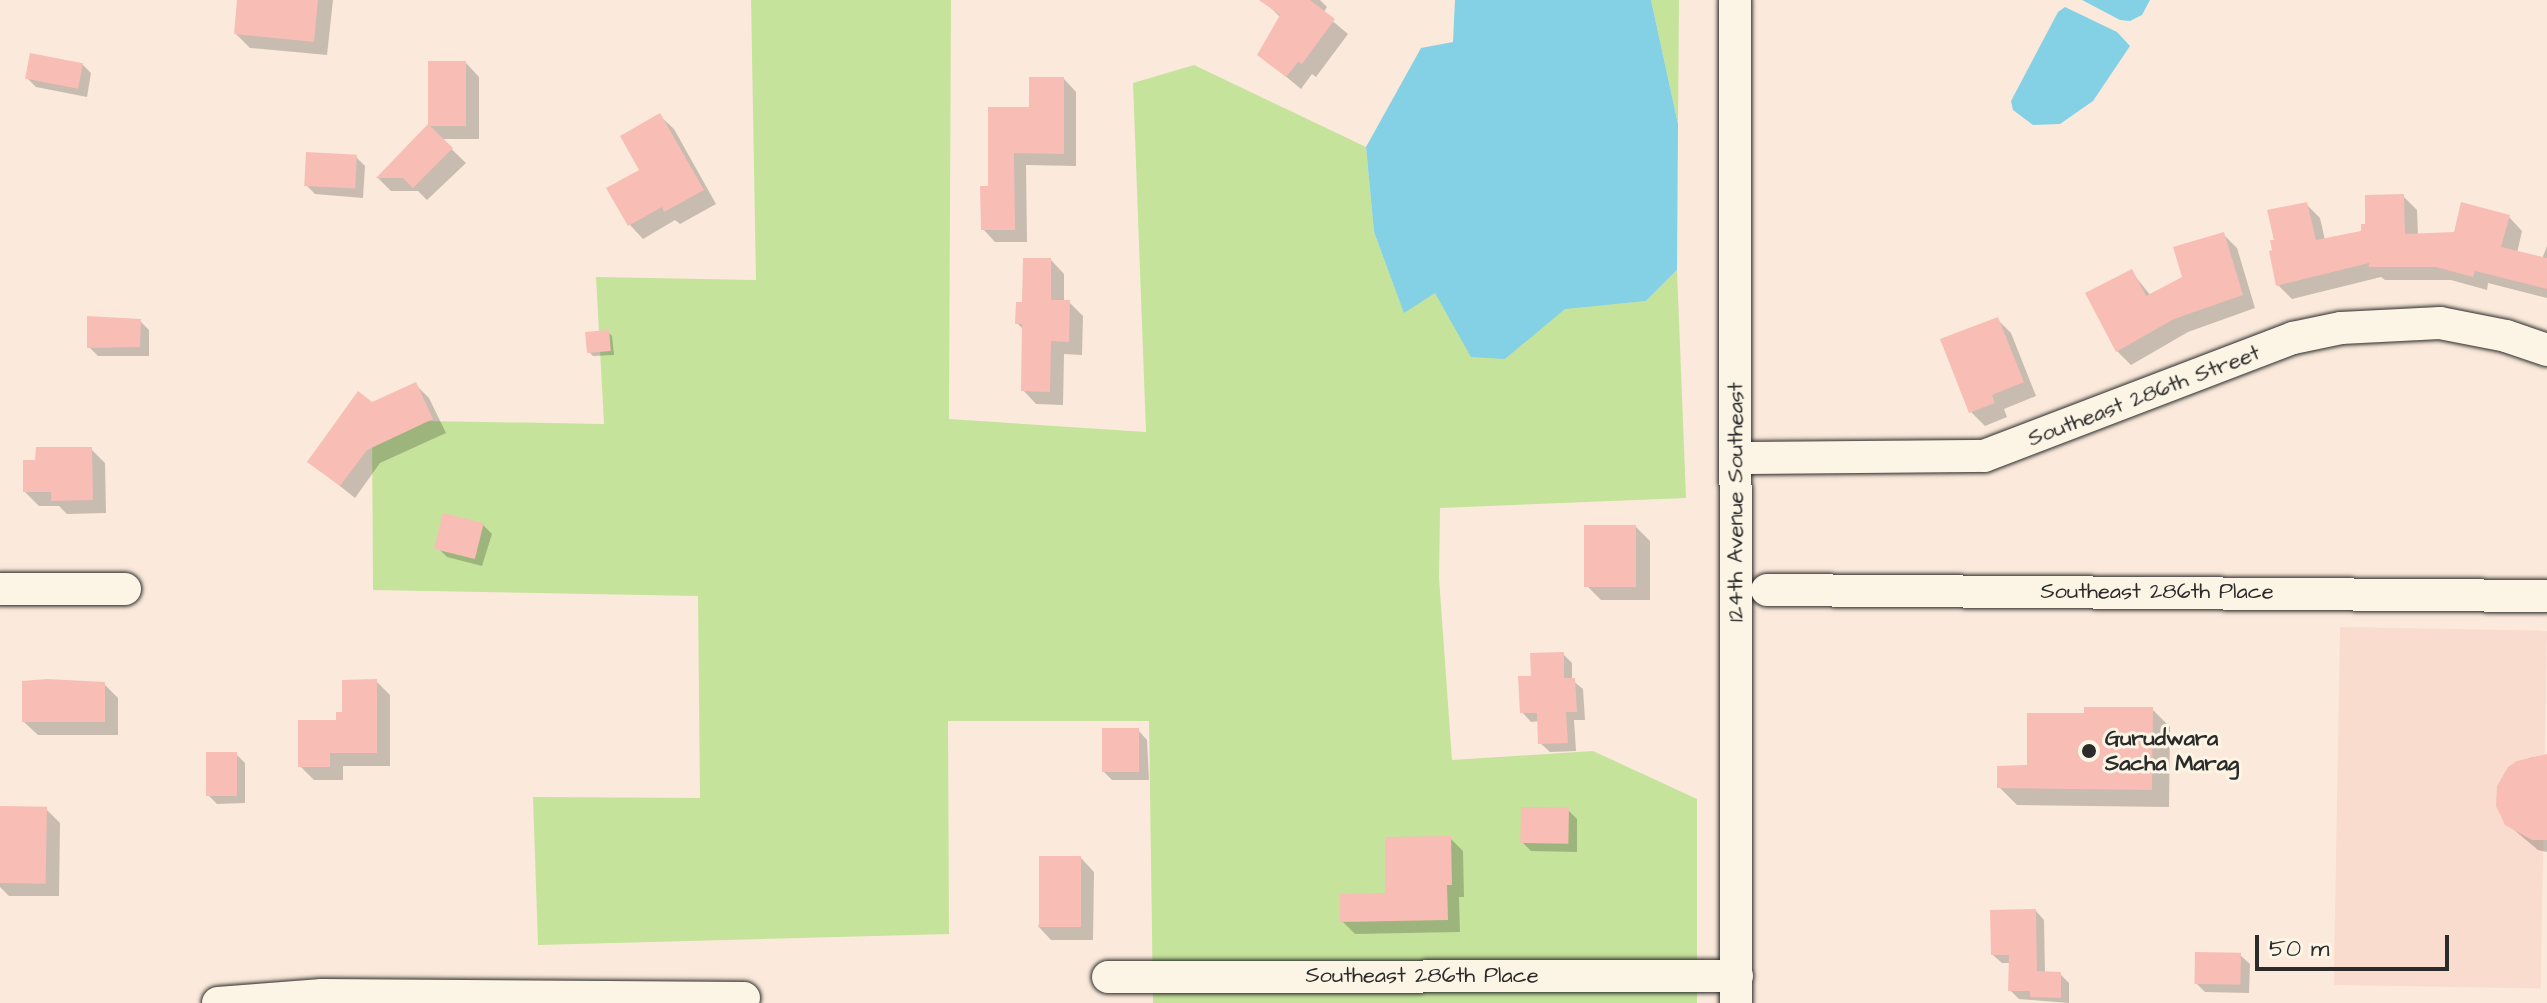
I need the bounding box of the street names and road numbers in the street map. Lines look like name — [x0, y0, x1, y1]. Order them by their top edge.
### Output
street label: Southeast 286th Street — [2024, 340, 2264, 452]
street label: 124th Avenue Southeast — [1723, 382, 1749, 622]
street label: Southeast 286th Place — [2040, 579, 2274, 605]
street label: Southeast 286th Place — [1305, 963, 1539, 989]

